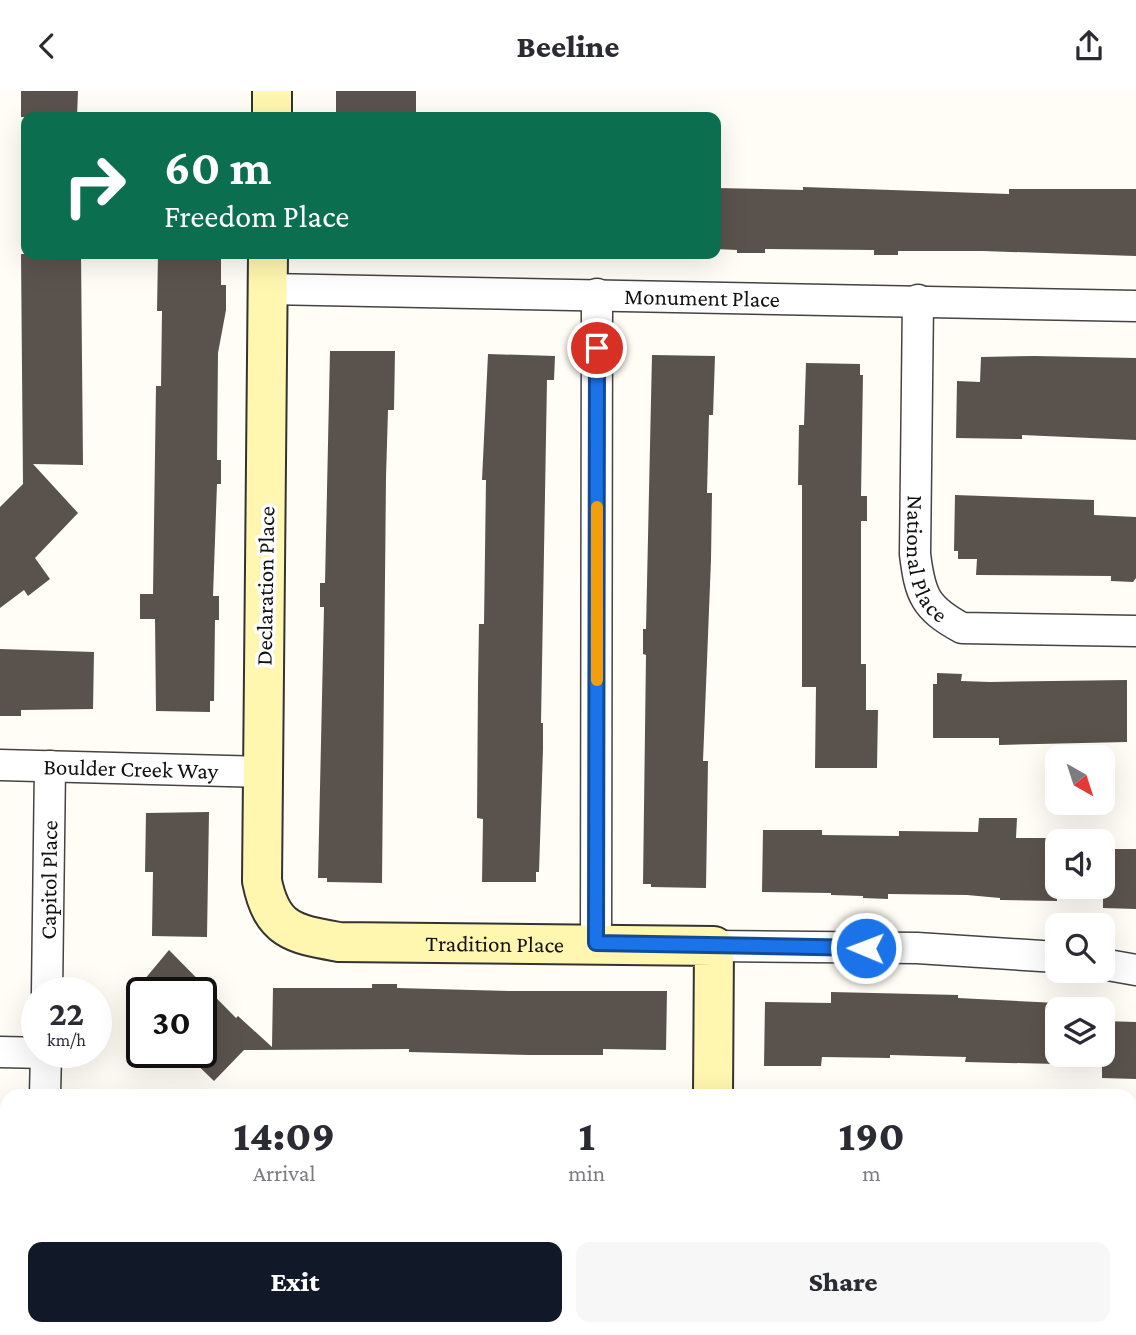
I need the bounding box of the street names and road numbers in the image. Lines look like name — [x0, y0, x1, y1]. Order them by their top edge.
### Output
street label: Monument Place — [624, 283, 780, 312]
street label: National Place — [902, 495, 953, 628]
street label: Declaration Place — [251, 506, 279, 666]
street label: Boulder Creek Way — [43, 753, 219, 784]
street label: Capitol Place — [35, 820, 62, 940]
street label: Tradition Place — [425, 930, 564, 957]

